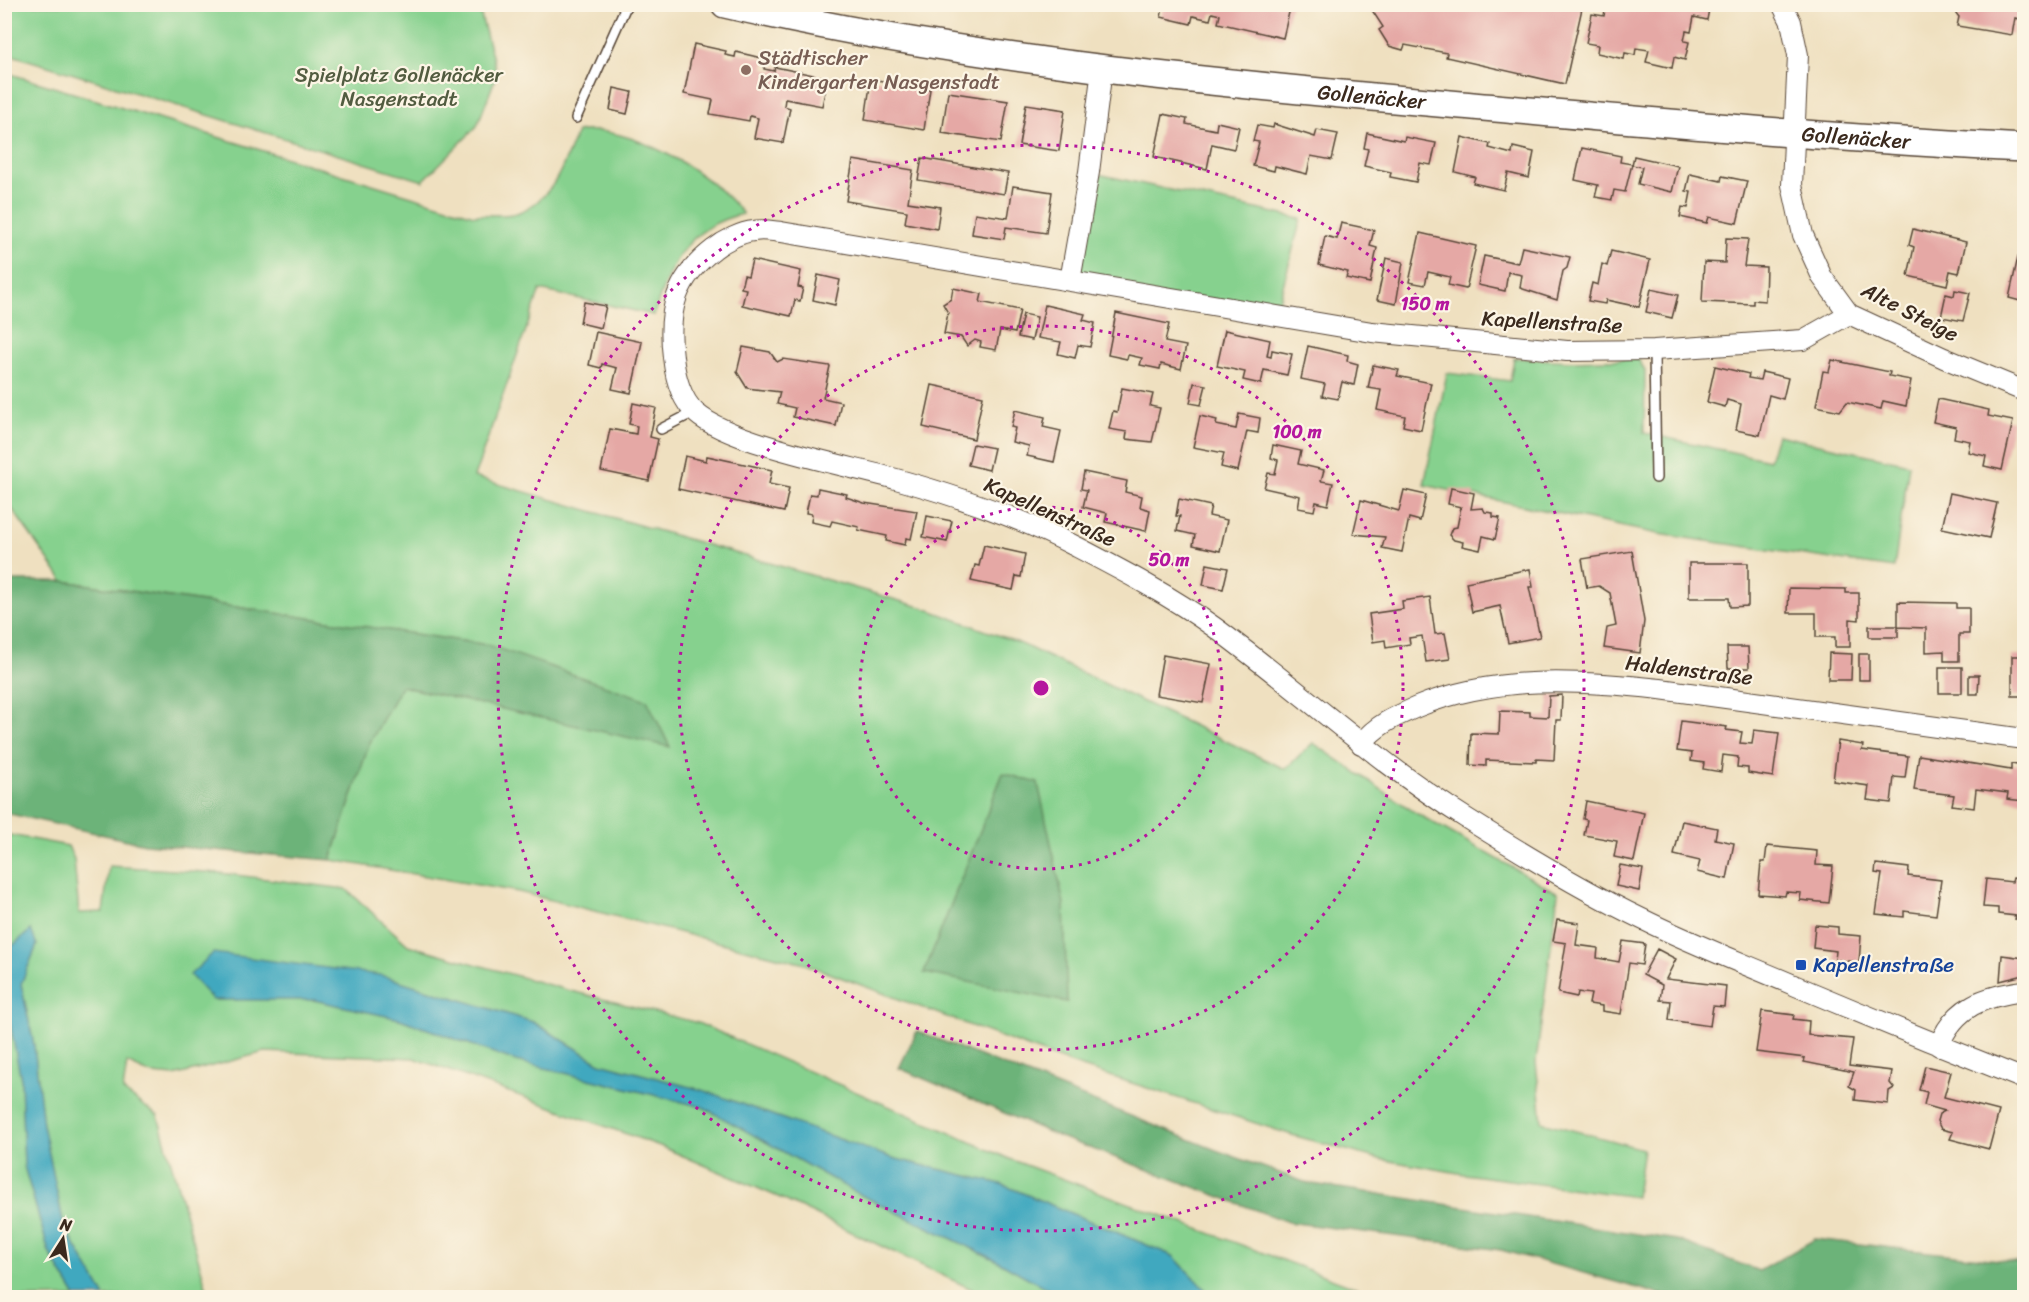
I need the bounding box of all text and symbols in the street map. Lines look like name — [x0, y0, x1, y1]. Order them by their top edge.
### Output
place label: Städtischer Kindergarten Nasgenstadt — [758, 39, 1000, 101]
park label: Spielplatz Gollenäcker Nasgenstadt — [295, 56, 504, 118]
marker: Städtischer Kindergarten Nasgenstadt — [739, 63, 753, 77]
street label: Gollenäcker — [1316, 73, 1429, 121]
street label: Gollenäcker — [1800, 115, 1913, 161]
street label: Alte Steige — [1854, 271, 1966, 353]
text: 150 m — [1401, 288, 1449, 320]
street label: Kapellenstraße — [1481, 299, 1624, 345]
text: 100 m — [1273, 416, 1322, 448]
street label: Kapellenstraße — [978, 466, 1122, 558]
text: 50 m — [1149, 544, 1190, 576]
street label: Haldenstraße — [1623, 643, 1755, 697]
centre of rings — [1031, 678, 1051, 698]
place label: Kapellenstraße — [1813, 946, 1954, 984]
marker: Kapellenstraße — [1794, 958, 1808, 972]
north arrow — [33, 1209, 93, 1269]
text: N — [57, 1209, 75, 1240]

